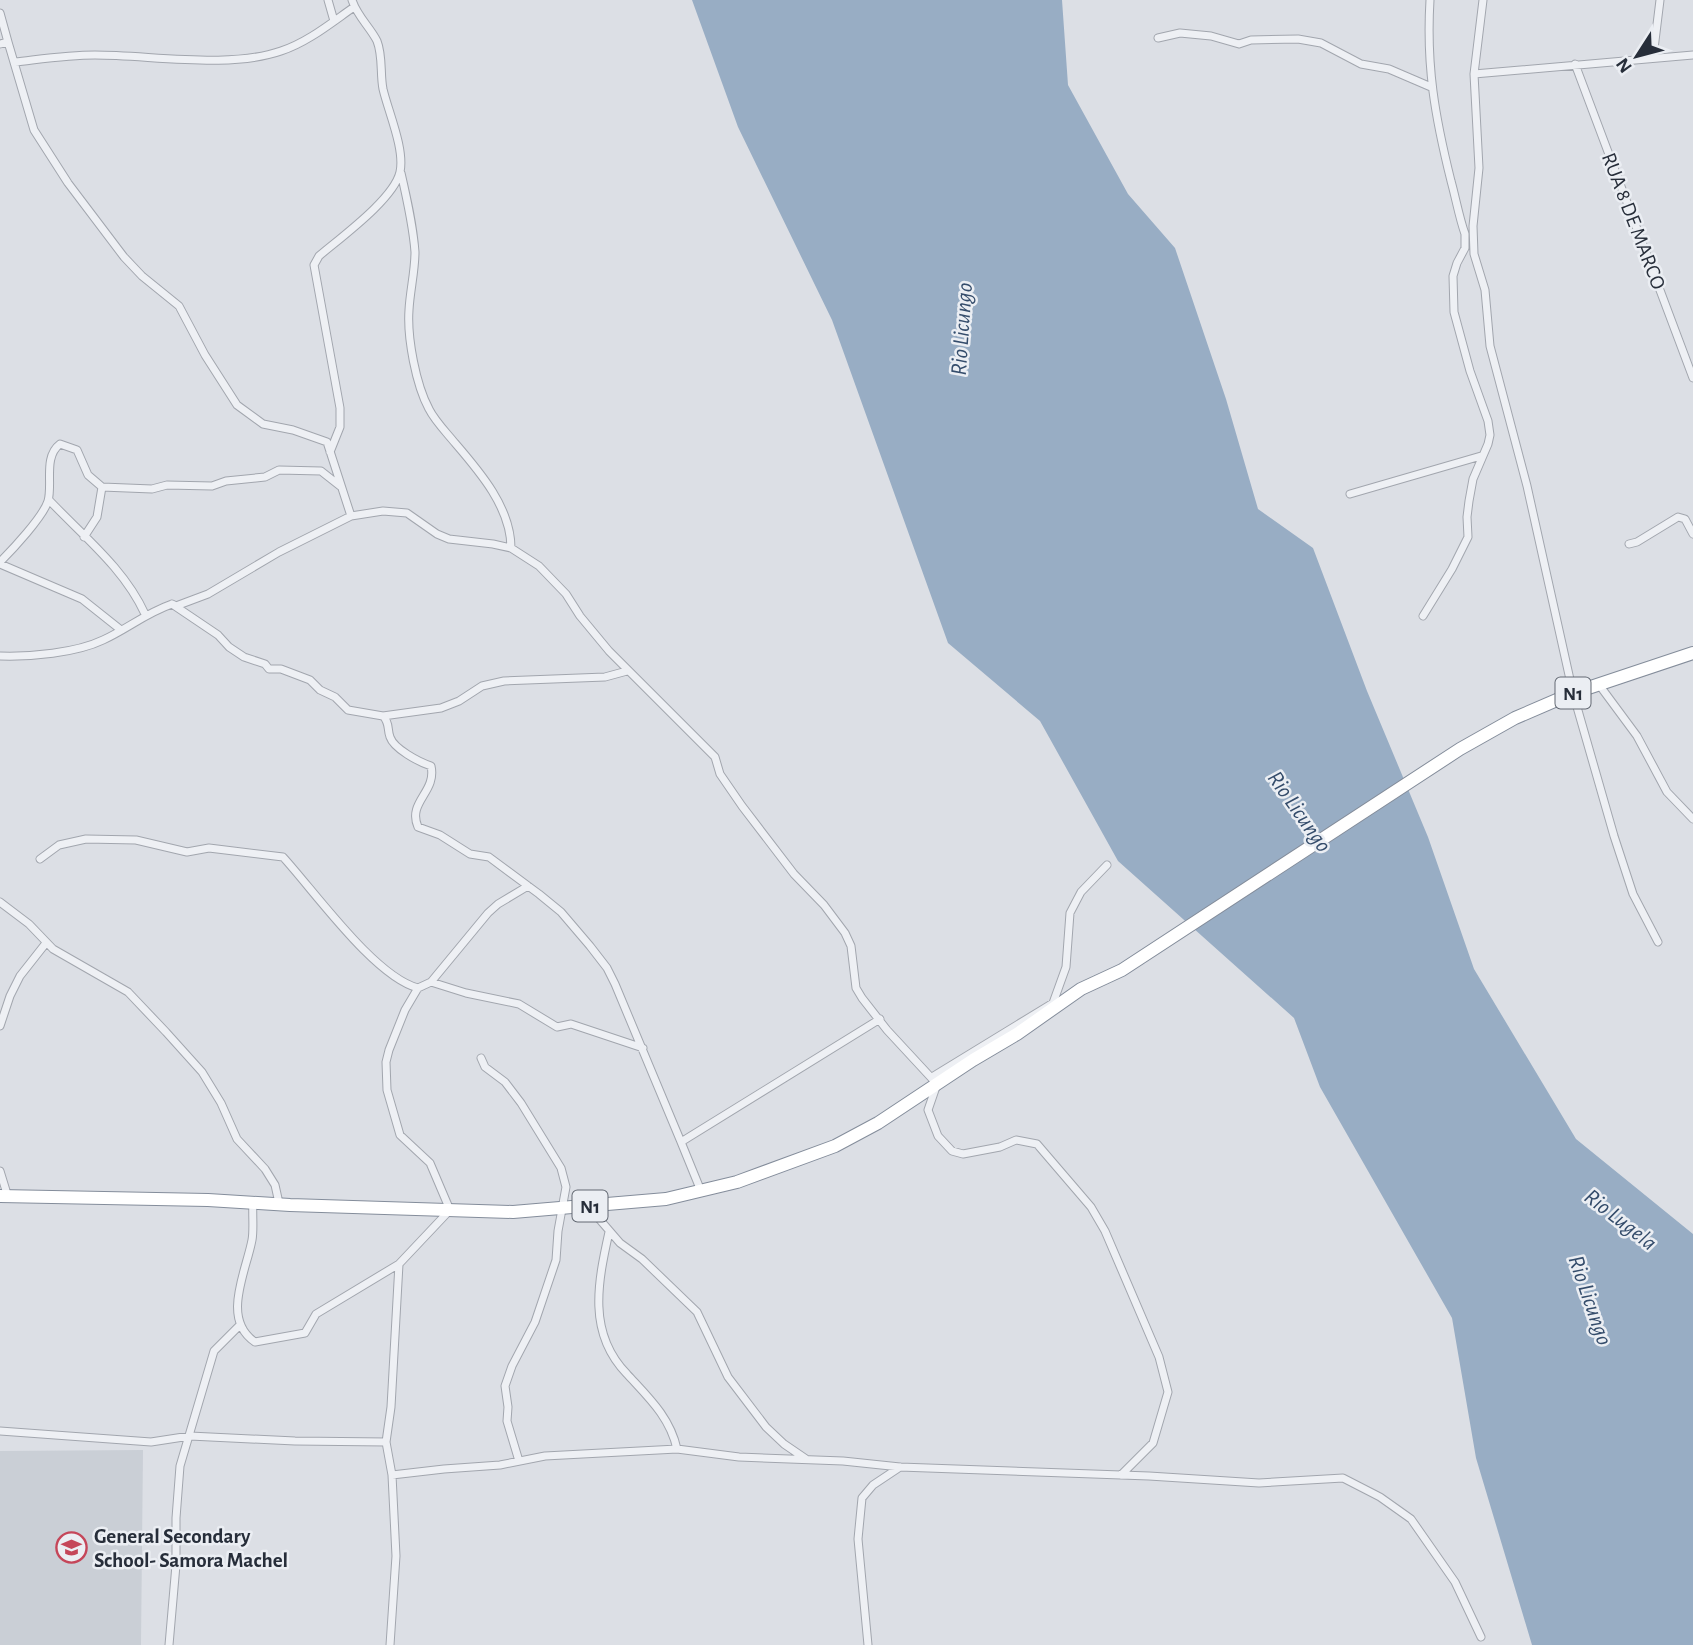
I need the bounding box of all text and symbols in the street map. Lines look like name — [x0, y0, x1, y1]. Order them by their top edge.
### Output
north arrow — [1602, 21, 1672, 91]
text: N — [1613, 54, 1636, 76]
street label: RUA 8 DE MARCO — [1598, 150, 1669, 292]
water label: Rio Licungo — [948, 282, 977, 376]
road number: N1 — [1556, 678, 1590, 708]
water label: Rio Licungo — [1263, 767, 1335, 857]
water label: Rio Lugela — [1580, 1185, 1660, 1255]
road number: N1 — [572, 1190, 608, 1222]
water label: Rio Licungo — [1564, 1253, 1616, 1348]
place label: General Secondary School- Samora Machel — [94, 1526, 288, 1571]
school or university icon: General Secondary School- Samora Machel — [54, 1531, 88, 1565]

